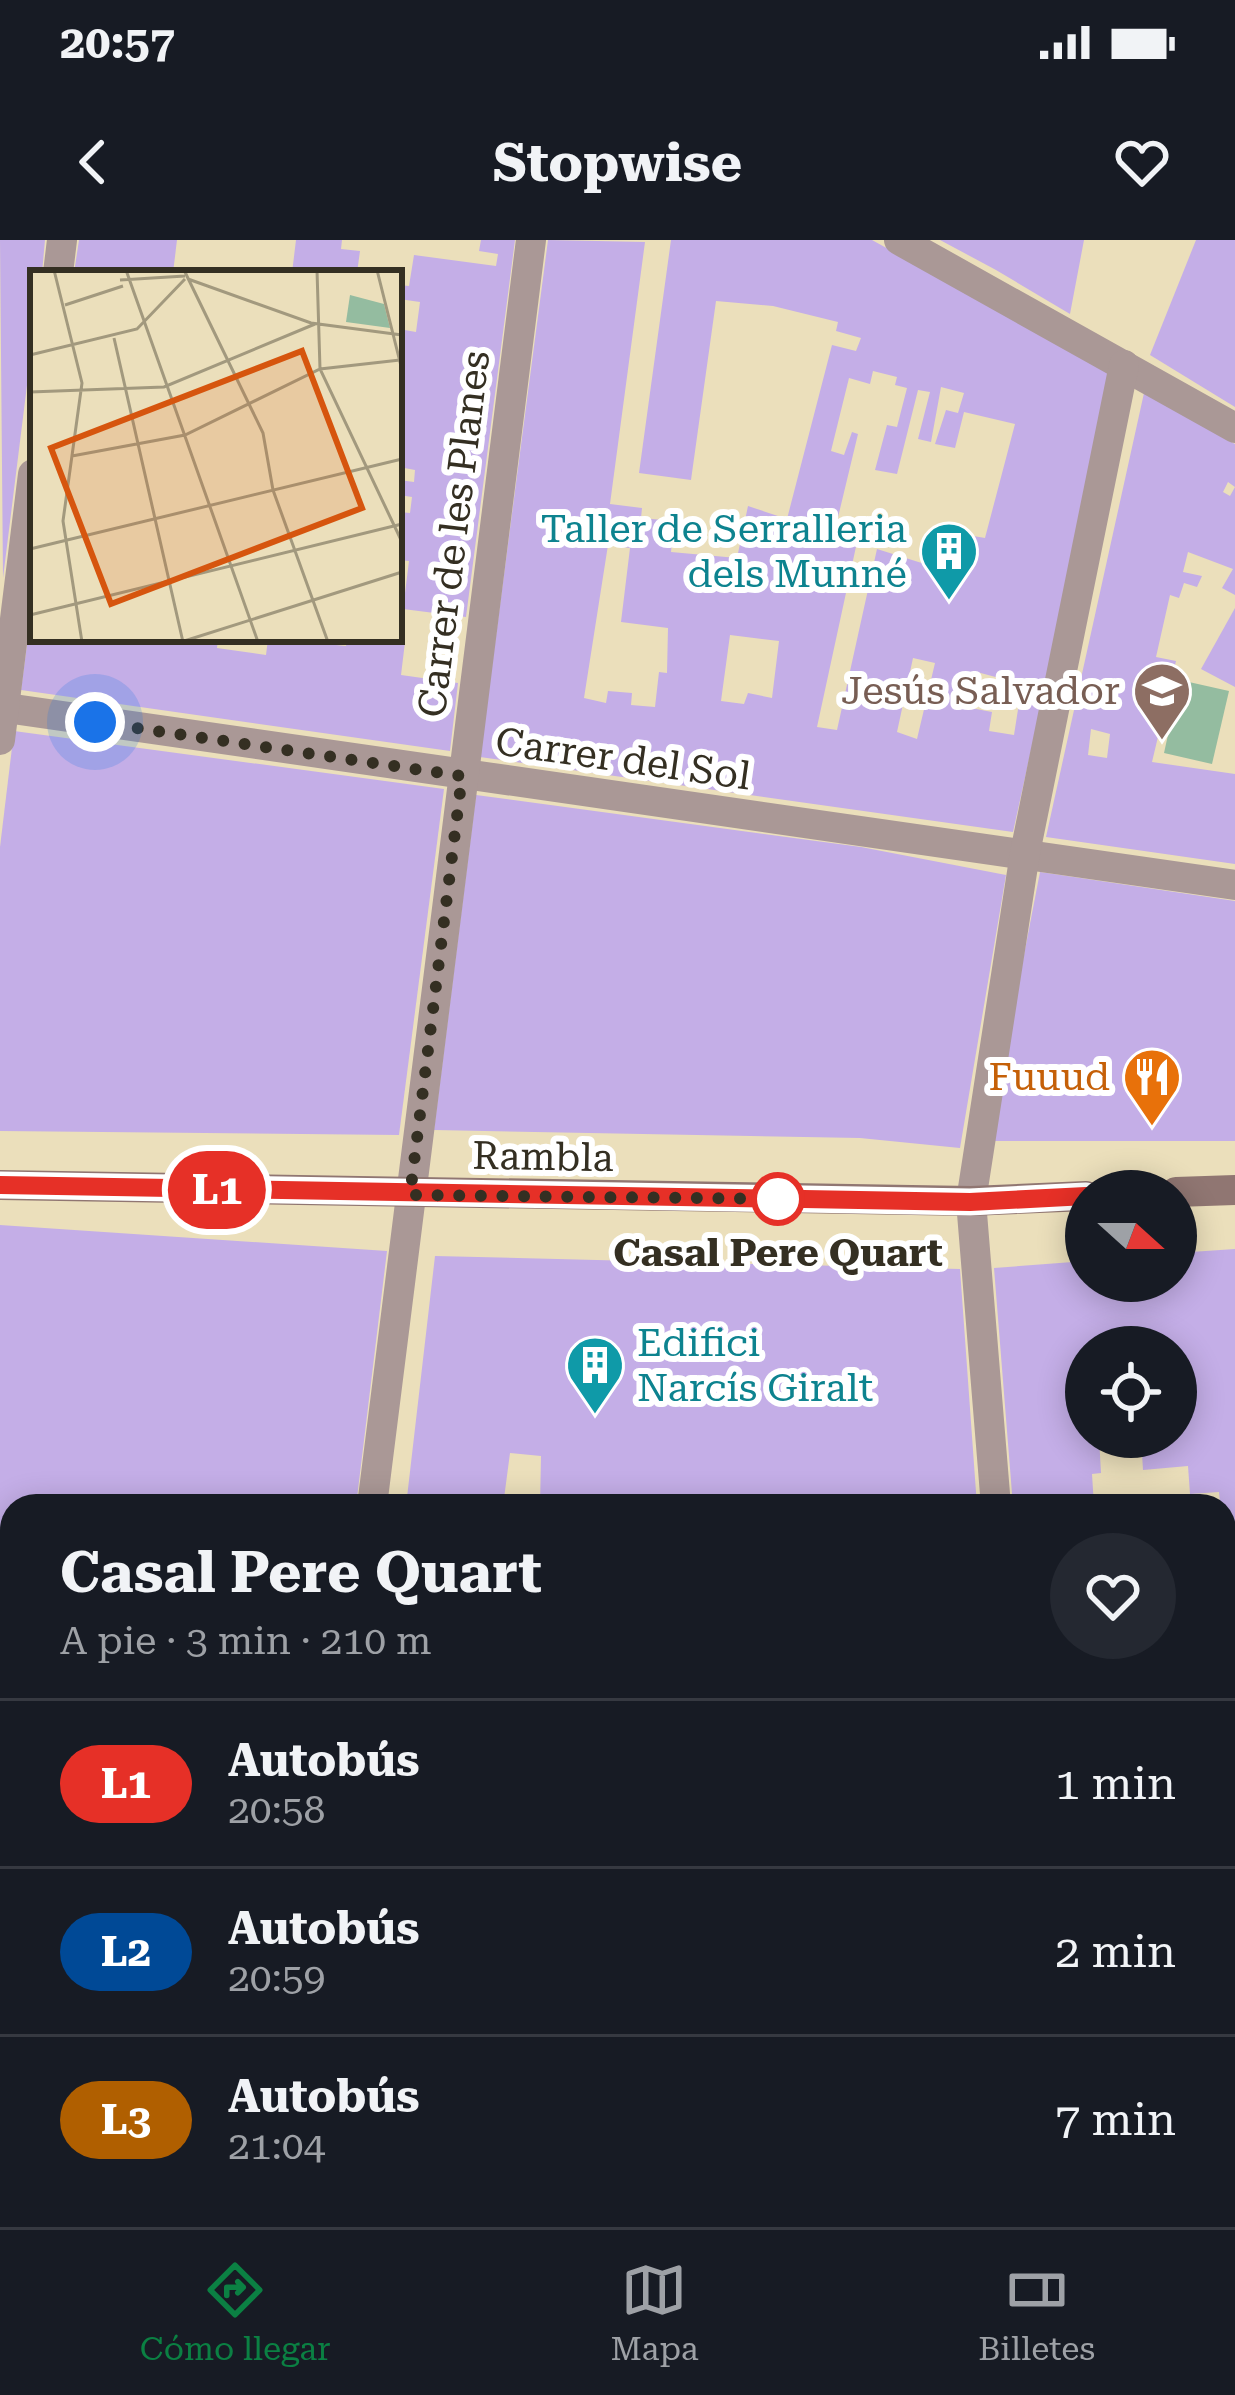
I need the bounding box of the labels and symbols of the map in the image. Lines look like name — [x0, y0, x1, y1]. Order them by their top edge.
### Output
inset map — [30, 270, 402, 642]
street label: Carrer de les Planes — [409, 348, 499, 720]
place label: Taller de Serralleria dels Munné — [540, 506, 907, 597]
building icon: Taller de Serralleria dels Munné — [918, 520, 980, 602]
school or university icon: Jesús Salvador — [1131, 660, 1193, 742]
place label: Jesús Salvador — [841, 668, 1120, 714]
your location — [65, 692, 125, 752]
street label: Carrer del Sol — [493, 718, 753, 800]
restaurant icon: Fuuud — [1121, 1046, 1183, 1128]
place label: Fuuud — [989, 1054, 1110, 1100]
street label: Rambla — [472, 1133, 614, 1181]
line badge: L1 — [163, 1151, 271, 1229]
north arrow — [1065, 1170, 1197, 1302]
marker: Casal Pere Quart — [753, 1174, 803, 1224]
place label: Casal Pere Quart — [613, 1230, 943, 1276]
place label: Edifici Narcís Giralt — [637, 1320, 873, 1411]
building icon: Edifici Narcís Giralt — [564, 1334, 626, 1416]

